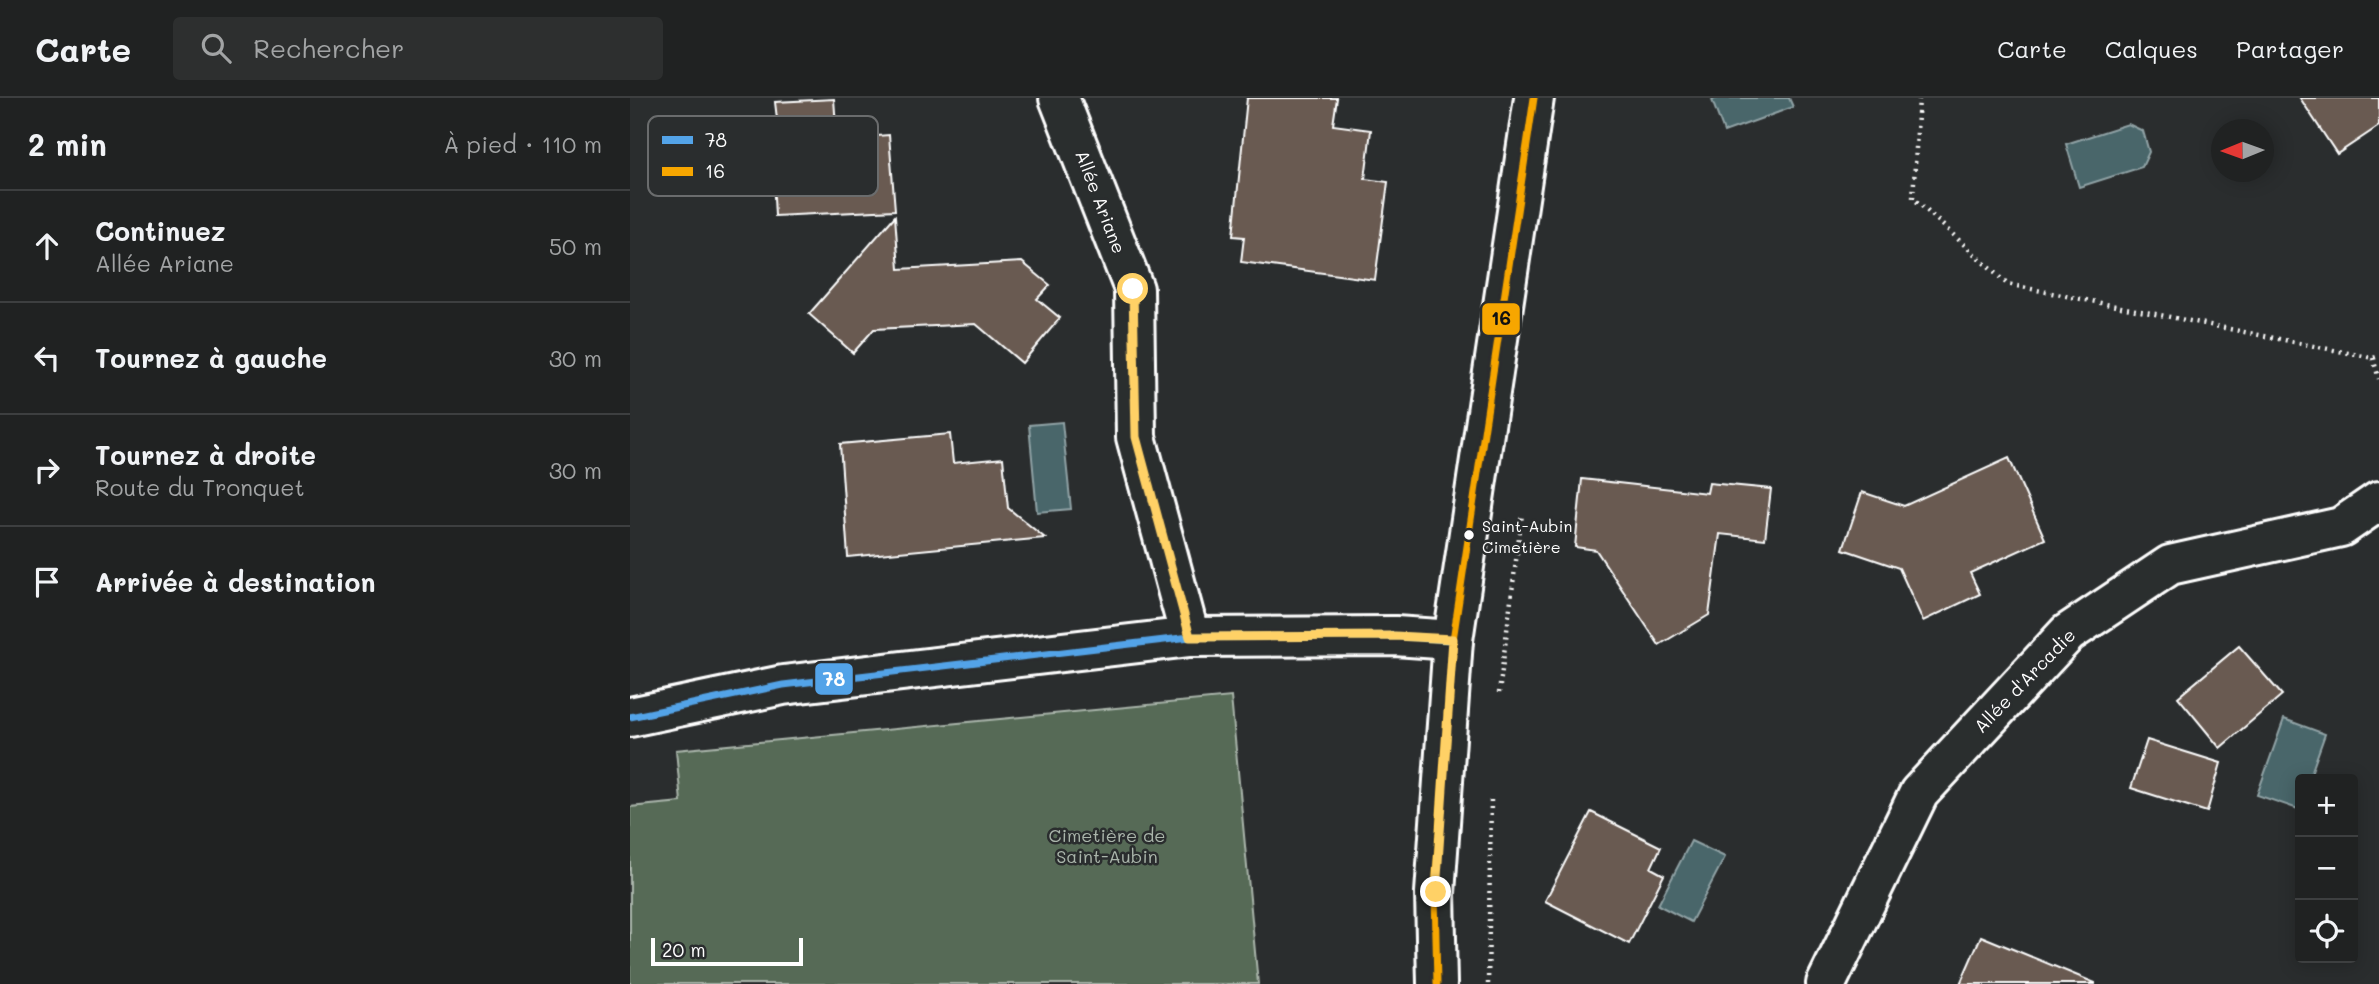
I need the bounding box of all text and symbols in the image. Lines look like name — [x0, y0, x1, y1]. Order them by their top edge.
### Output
search box — [173, 17, 663, 80]
text: Carte — [35, 27, 131, 70]
icon: search — [197, 29, 235, 67]
text: Rechercher — [253, 31, 404, 65]
text: Carte — [1997, 33, 2067, 64]
text: Calques — [2105, 33, 2198, 64]
text: Partager — [2236, 33, 2344, 64]
legend — [648, 116, 878, 196]
north arrow — [2211, 119, 2274, 182]
text: 2 min — [28, 124, 107, 164]
text: 78 — [705, 127, 727, 152]
text: À pied · 110 m — [443, 129, 602, 159]
street label: Allée Ariane — [1070, 147, 1132, 257]
text: 16 — [705, 158, 725, 183]
text: Continuez — [95, 214, 225, 248]
icon: ahead — [28, 227, 66, 265]
text: 50 m — [549, 231, 602, 261]
text: Allée Ariane — [95, 248, 234, 278]
route start — [1117, 273, 1148, 304]
line badge: 16 — [1481, 302, 1521, 336]
text: 16 — [1491, 305, 1511, 330]
icon: left — [28, 339, 66, 377]
text: Tournez à gauche — [95, 341, 327, 375]
text: 30 m — [549, 343, 602, 373]
text: Tournez à droite — [95, 438, 316, 472]
icon: right — [28, 451, 66, 489]
text: 30 m — [549, 455, 602, 485]
text: Route du Tronquet — [95, 472, 305, 502]
place label: Saint-Aubin Cimetière — [1482, 515, 1572, 557]
marker: Saint-Aubin Cimetière — [1462, 528, 1476, 542]
icon: arrive — [28, 563, 66, 601]
text: Arrivée à destination — [95, 565, 375, 599]
street label: Allée d'Arcadie — [1968, 623, 2080, 738]
line badge: 78 — [814, 662, 854, 696]
text: 78 — [823, 666, 845, 691]
map controls — [2295, 774, 2358, 963]
button: + — [2295, 774, 2358, 837]
park label: Cimetière de Saint-Aubin — [1049, 823, 1165, 868]
button: − — [2295, 837, 2358, 900]
route end — [1420, 876, 1451, 907]
button: locate — [2295, 900, 2358, 963]
scale bar — [651, 935, 803, 967]
text: 20 m — [662, 937, 706, 962]

